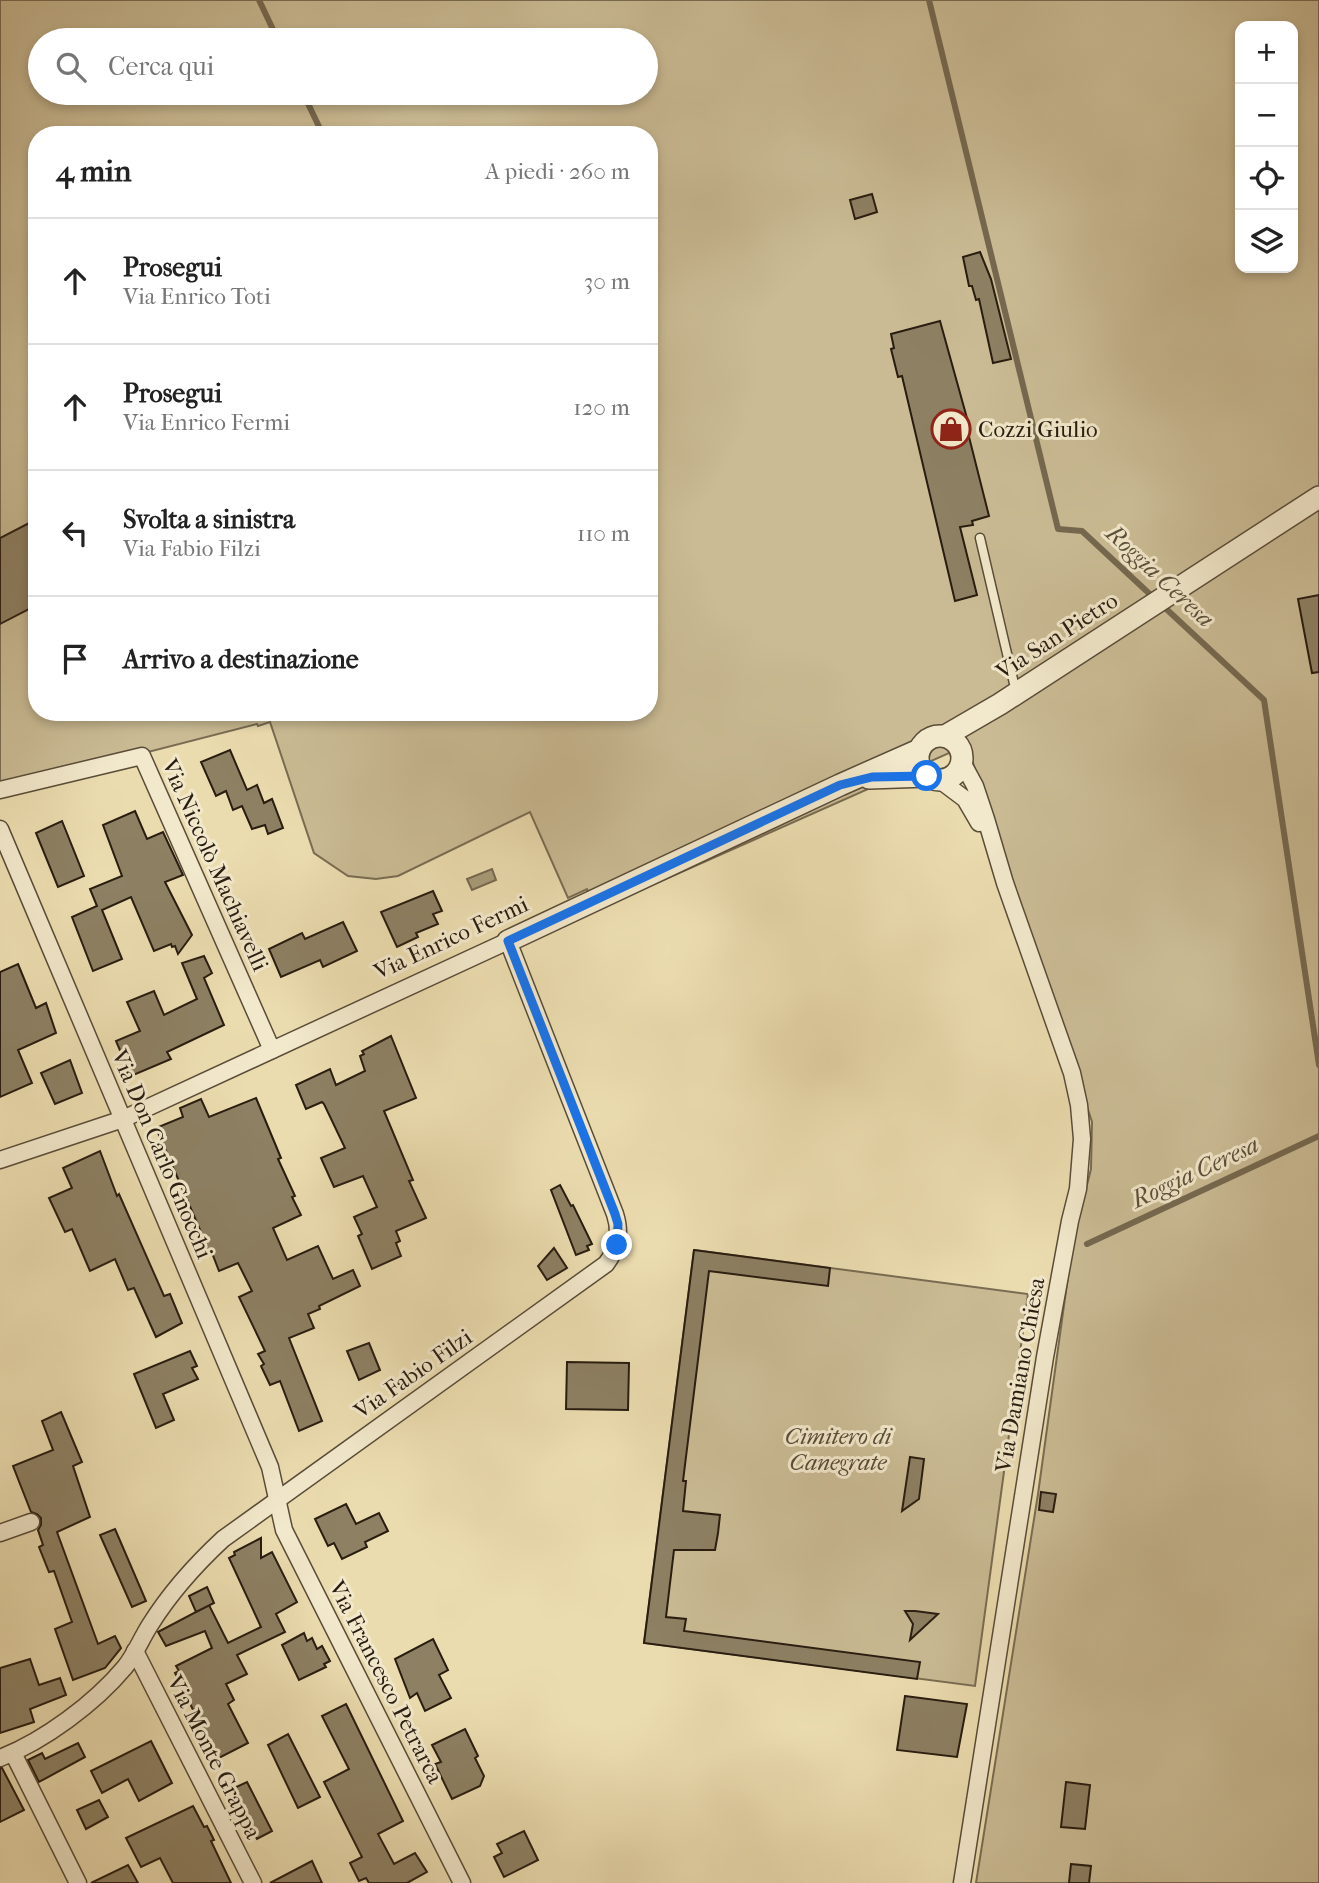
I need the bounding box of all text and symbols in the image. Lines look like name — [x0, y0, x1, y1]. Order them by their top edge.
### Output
map controls — [1235, 21, 1298, 273]
button: + — [1235, 21, 1298, 84]
search box — [28, 28, 658, 105]
icon: search — [52, 48, 90, 86]
text: Cerca qui — [108, 51, 214, 82]
button: − — [1235, 84, 1298, 147]
button: locate — [1235, 147, 1298, 210]
text: 4 min — [56, 154, 131, 189]
text: A piedi · 260 m — [485, 158, 630, 185]
button: layers — [1235, 210, 1298, 273]
text: Prosegui — [123, 252, 222, 283]
icon: ahead — [56, 262, 94, 300]
text: 30 m — [584, 268, 630, 295]
text: Via Enrico Toti — [123, 283, 271, 310]
text: Prosegui — [123, 378, 222, 409]
icon: ahead — [56, 388, 94, 426]
text: 120 m — [573, 394, 630, 421]
shop icon: Cozzi Giulio — [930, 408, 972, 450]
text: Via Enrico Fermi — [123, 409, 290, 436]
place label: Cozzi Giulio — [978, 416, 1098, 443]
text: Svolta a sinistra — [123, 504, 295, 535]
icon: left — [56, 514, 94, 552]
water label: Roggia Ceresa — [1099, 518, 1220, 633]
text: 110 m — [577, 520, 630, 547]
text: Via Fabio Filzi — [123, 535, 261, 562]
street label: Via San Pietro — [990, 587, 1123, 686]
icon: arrive — [56, 640, 94, 678]
text: Arrivo a destinazione — [123, 644, 359, 675]
street label: Via Niccolò Machiavelli — [156, 754, 274, 975]
route start — [911, 760, 942, 791]
street label: Via Enrico Fermi — [369, 890, 533, 986]
street label: Via Don Carlo Gnocchi — [105, 1045, 218, 1263]
water label: Roggia Ceresa — [1125, 1130, 1263, 1214]
route end — [601, 1229, 632, 1260]
street label: Via Damiano Chiesa — [989, 1275, 1050, 1476]
street label: Via Fabio Filzi — [348, 1323, 477, 1425]
park label: Cimitero di Canegrate — [785, 1423, 893, 1476]
street label: Via Francesco Petrarca — [323, 1575, 449, 1788]
street label: Via Monte Grappa — [161, 1670, 267, 1843]

